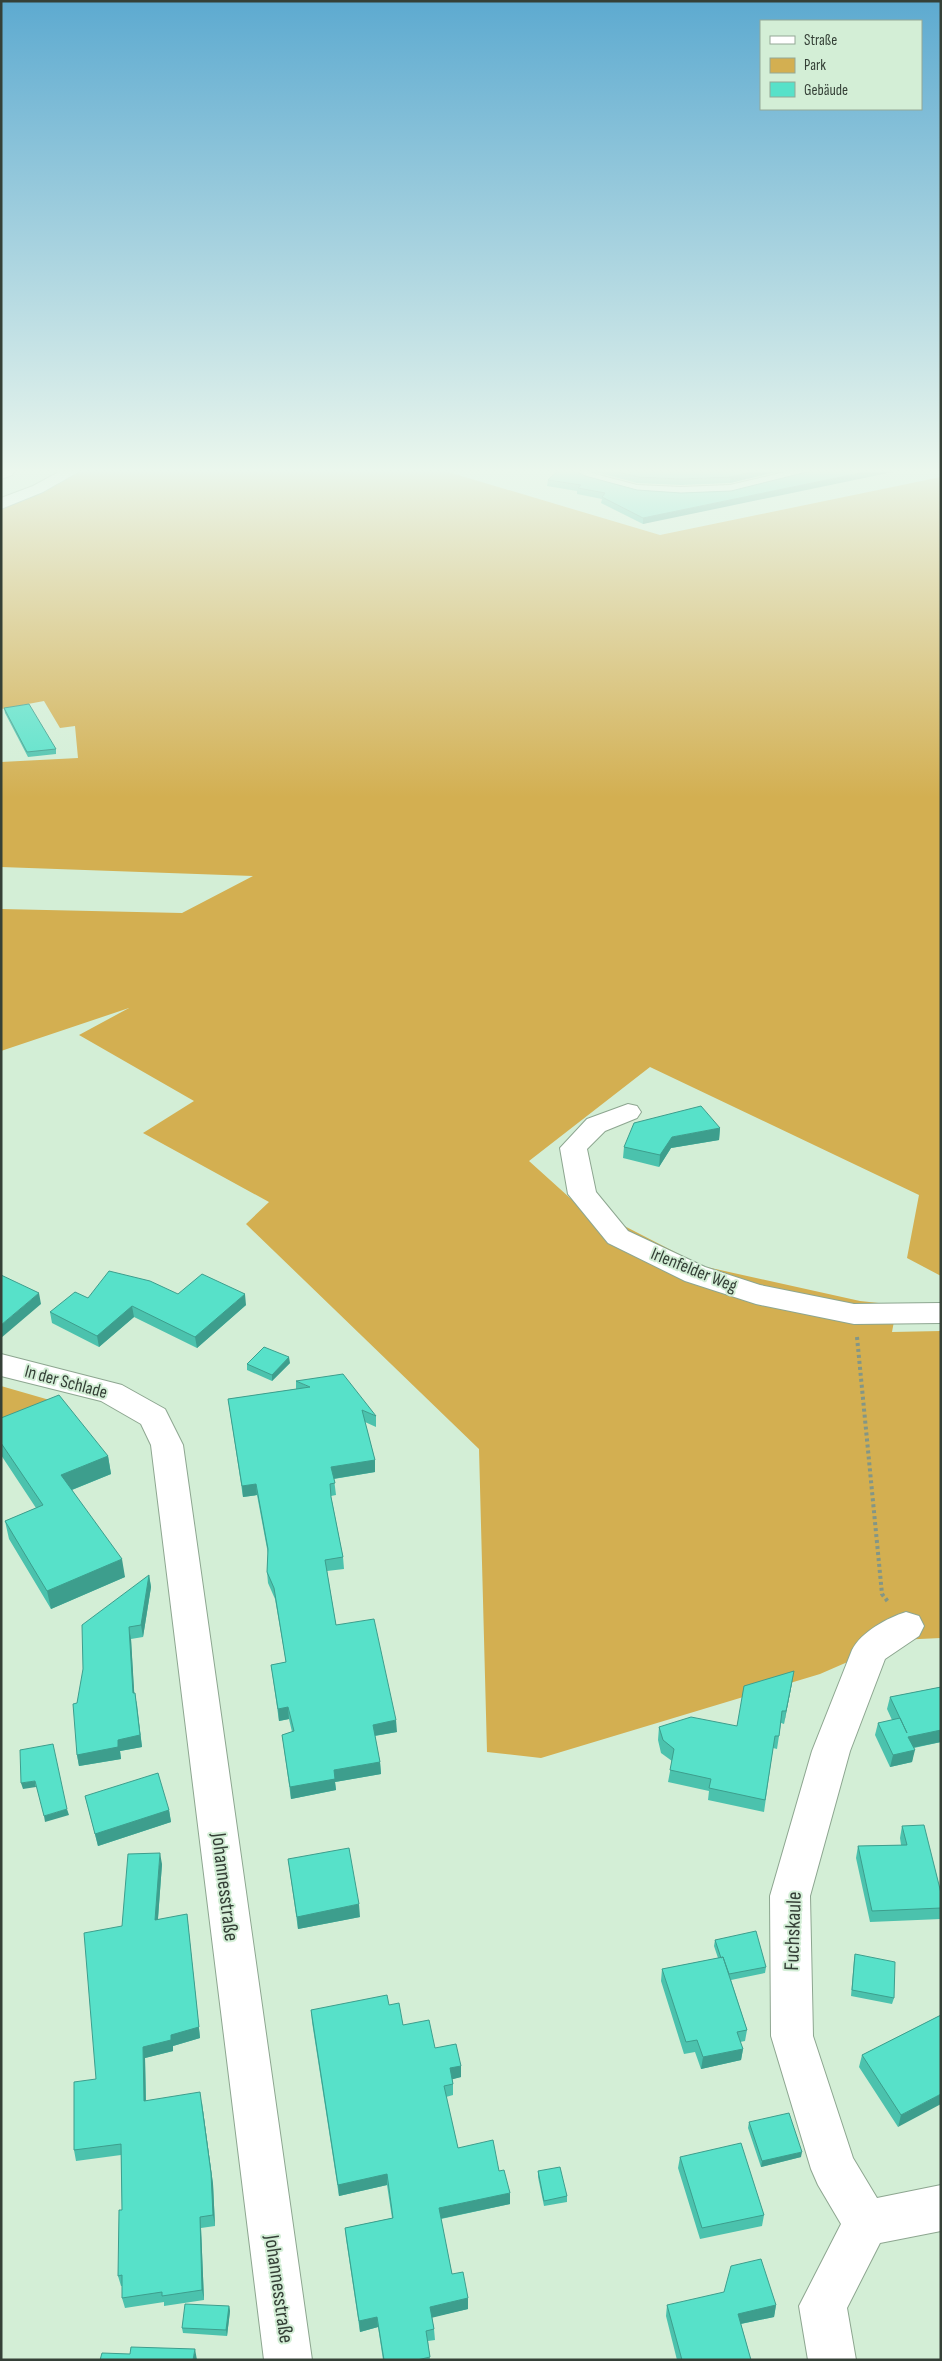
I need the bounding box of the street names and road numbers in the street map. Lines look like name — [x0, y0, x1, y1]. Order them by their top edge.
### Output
street label: Irlenfelder Weg — [648, 1243, 740, 1297]
street label: In der Schlade — [22, 1361, 110, 1403]
street label: Johannesstraße — [206, 1830, 244, 1943]
street label: Fuchskaule — [779, 1891, 807, 1971]
street label: Johannesstraße — [259, 2232, 299, 2345]

